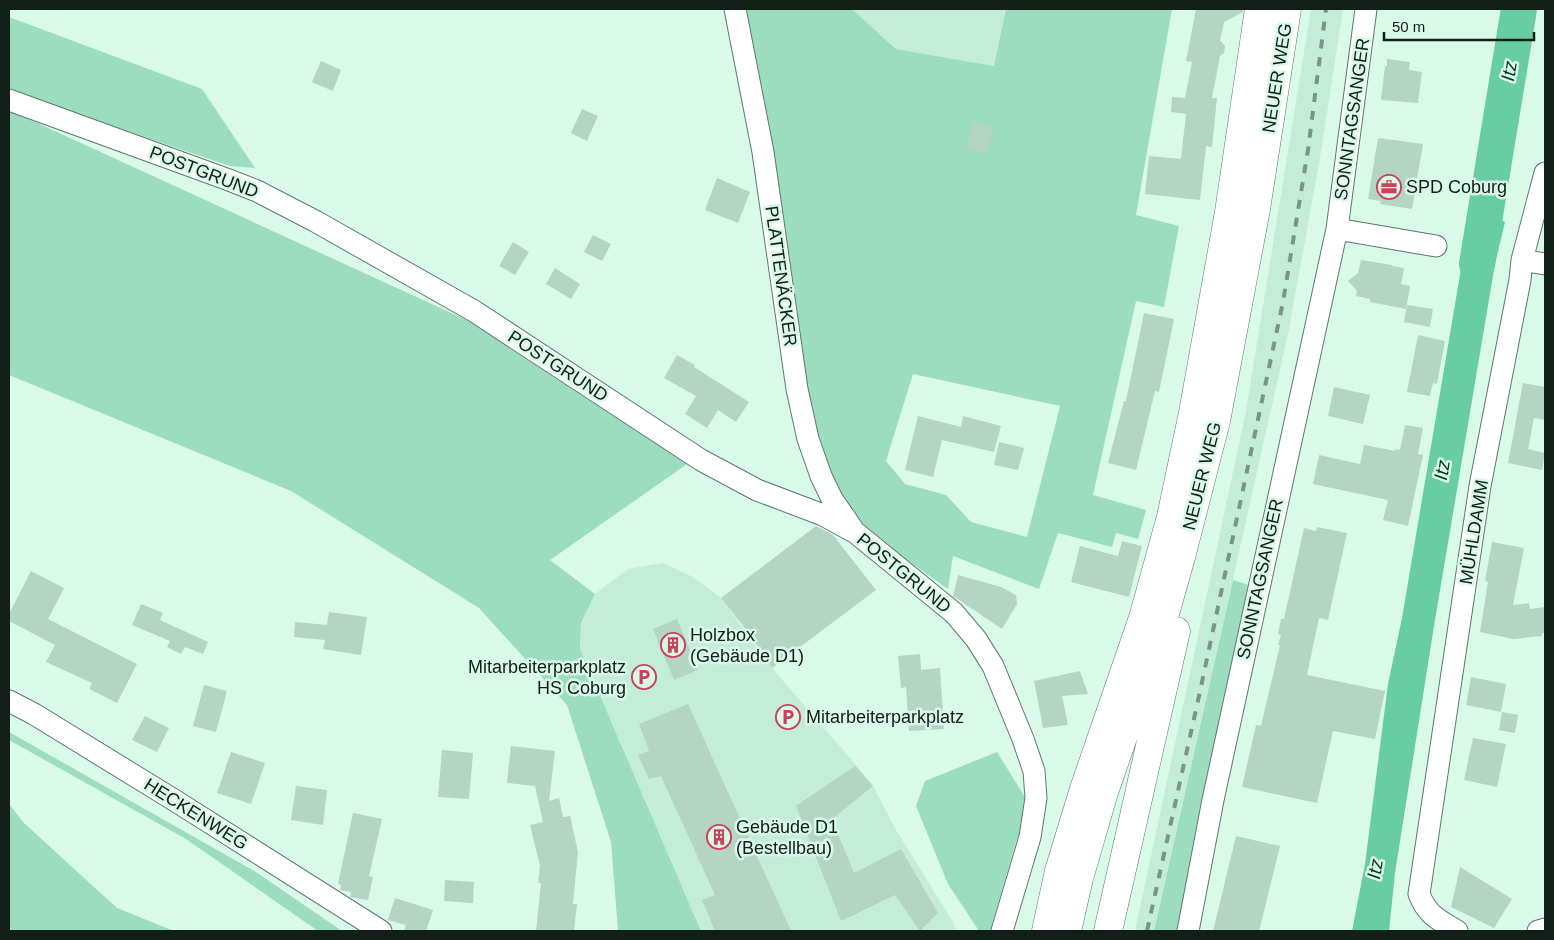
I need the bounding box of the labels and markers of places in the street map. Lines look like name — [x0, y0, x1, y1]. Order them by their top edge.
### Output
office icon: SPD Coburg — [1376, 174, 1402, 200]
place label: SPD Coburg — [1406, 177, 1507, 197]
place label: Holzbox (Gebäude D1) — [690, 625, 804, 666]
building icon: Holzbox (Gebäude D1) — [660, 632, 686, 658]
place label: Mitarbeiterparkplatz HS Coburg — [468, 657, 626, 698]
parking icon: Mitarbeiterparkplatz HS Coburg — [631, 664, 657, 690]
parking icon: Mitarbeiterparkplatz — [775, 704, 801, 730]
place label: Mitarbeiterparkplatz — [806, 707, 964, 727]
place label: Gebäude D1 (Bestellbau) — [736, 817, 838, 858]
building icon: Gebäude D1 (Bestellbau) — [706, 824, 732, 850]

